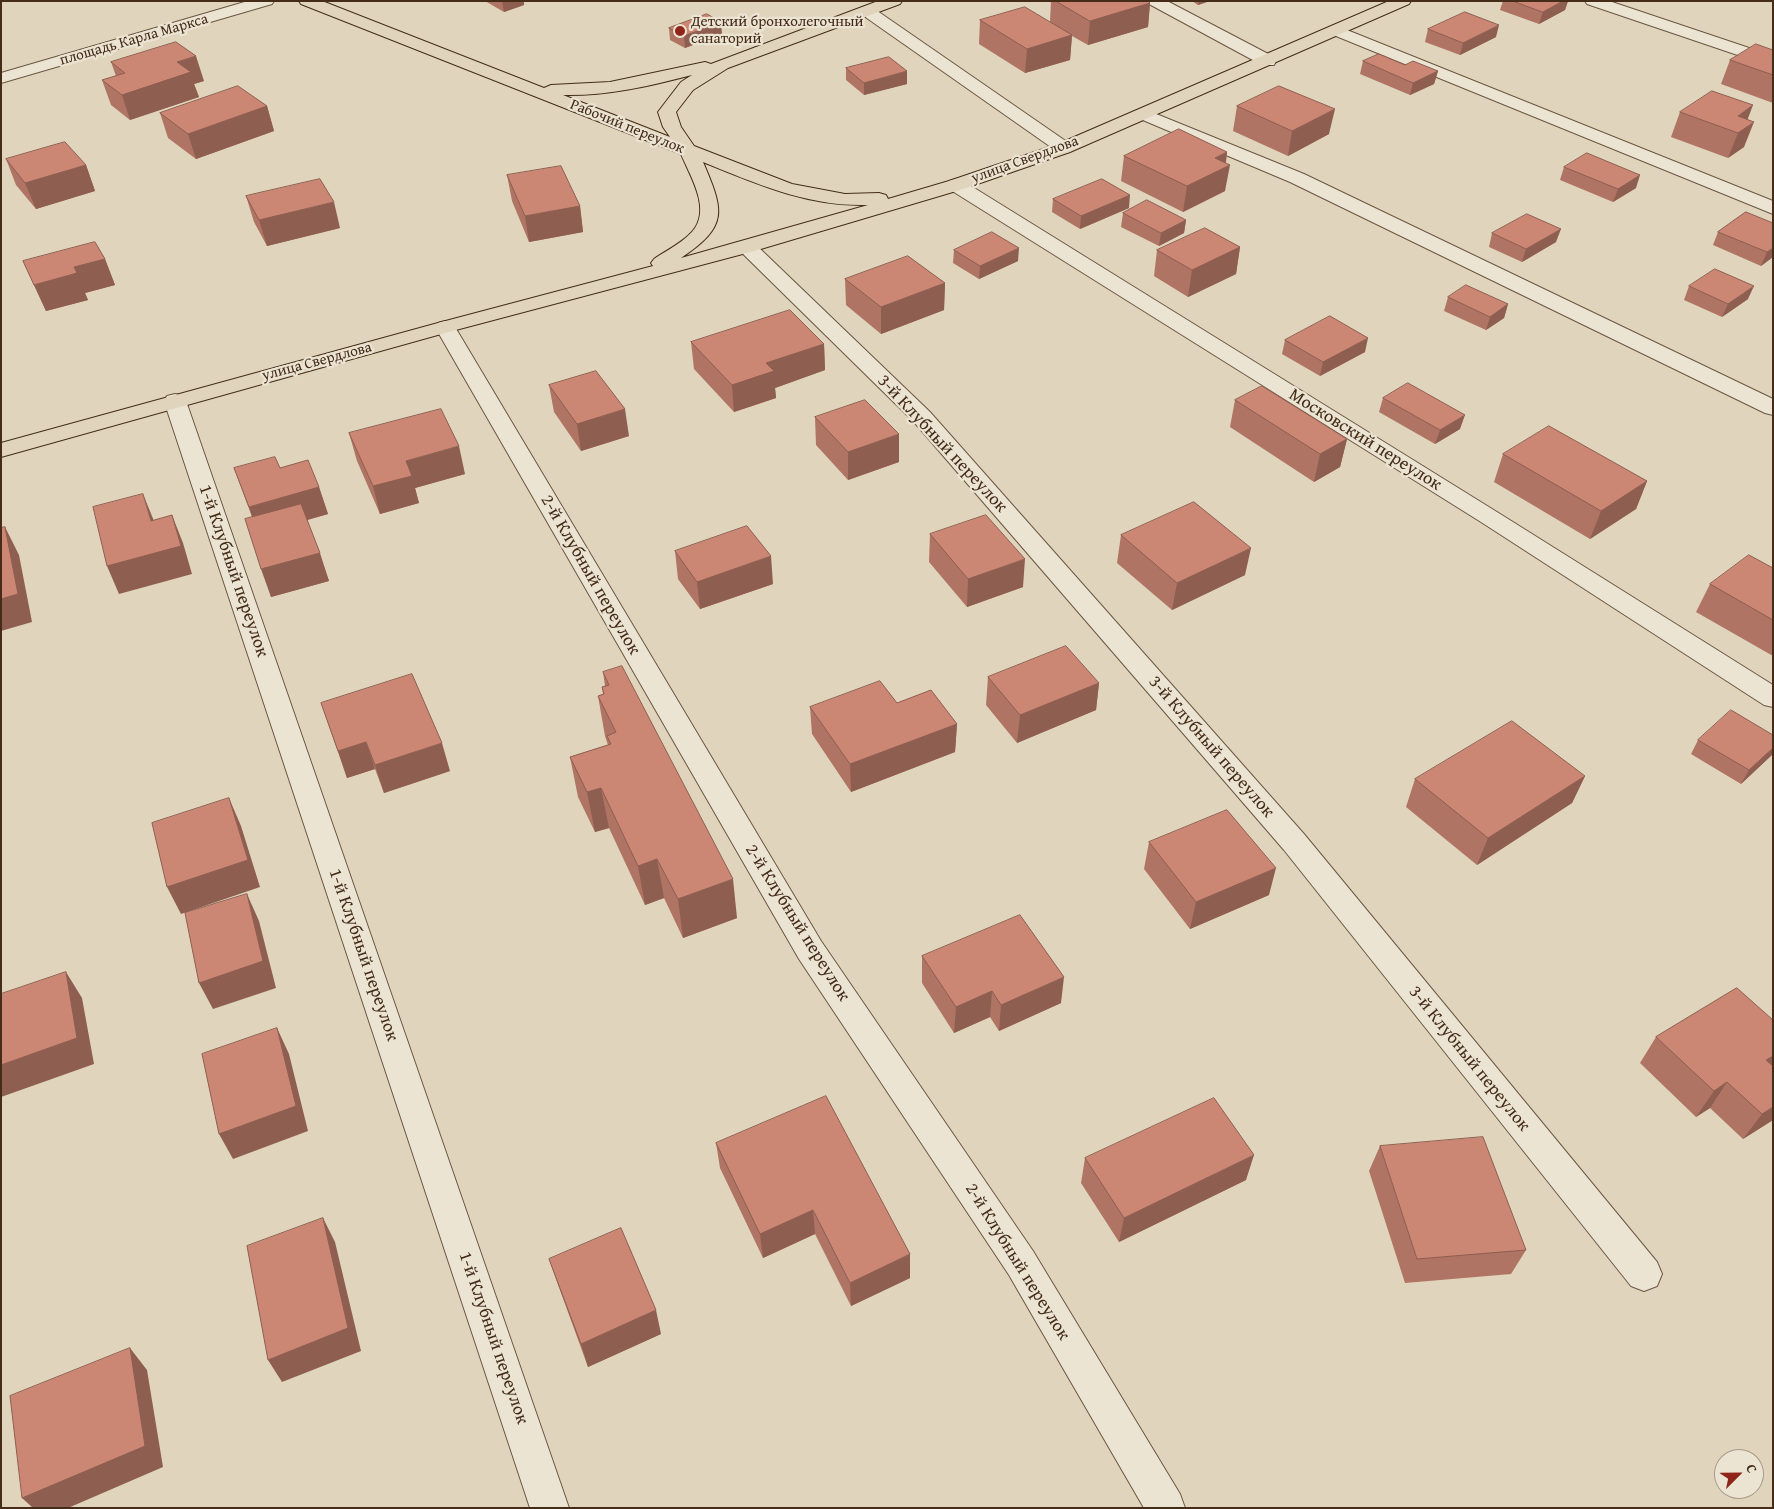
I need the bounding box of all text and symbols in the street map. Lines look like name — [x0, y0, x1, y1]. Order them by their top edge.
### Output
street label: площадь Карла Маркса — [58, 10, 210, 70]
place label: Детский бронхолегочный санаторий — [691, 13, 863, 48]
marker: Детский бронхолегочный санаторий — [673, 24, 687, 38]
street label: Рабочий переулок — [567, 96, 687, 158]
street label: улица Свердлова — [969, 132, 1081, 188]
street label: улица Свердлова — [260, 339, 374, 385]
street label: 3-й Клубный переулок — [872, 370, 1012, 518]
street label: Московский переулок — [1285, 384, 1445, 496]
street label: 1-й Клубный переулок — [193, 482, 273, 660]
street label: 2-й Клубный переулок — [535, 491, 645, 659]
street label: 3-й Клубный переулок — [1143, 672, 1279, 822]
street label: 2-й Клубный переулок — [740, 841, 854, 1005]
street label: 1-й Клубный переулок — [323, 866, 403, 1044]
street label: 3-й Клубный переулок — [1404, 982, 1534, 1136]
street label: 2-й Клубный переулок — [960, 1180, 1074, 1344]
street label: 1-й Клубный переулок — [453, 1249, 533, 1427]
north arrow — [1714, 1449, 1764, 1499]
text: С — [1741, 1461, 1763, 1476]

